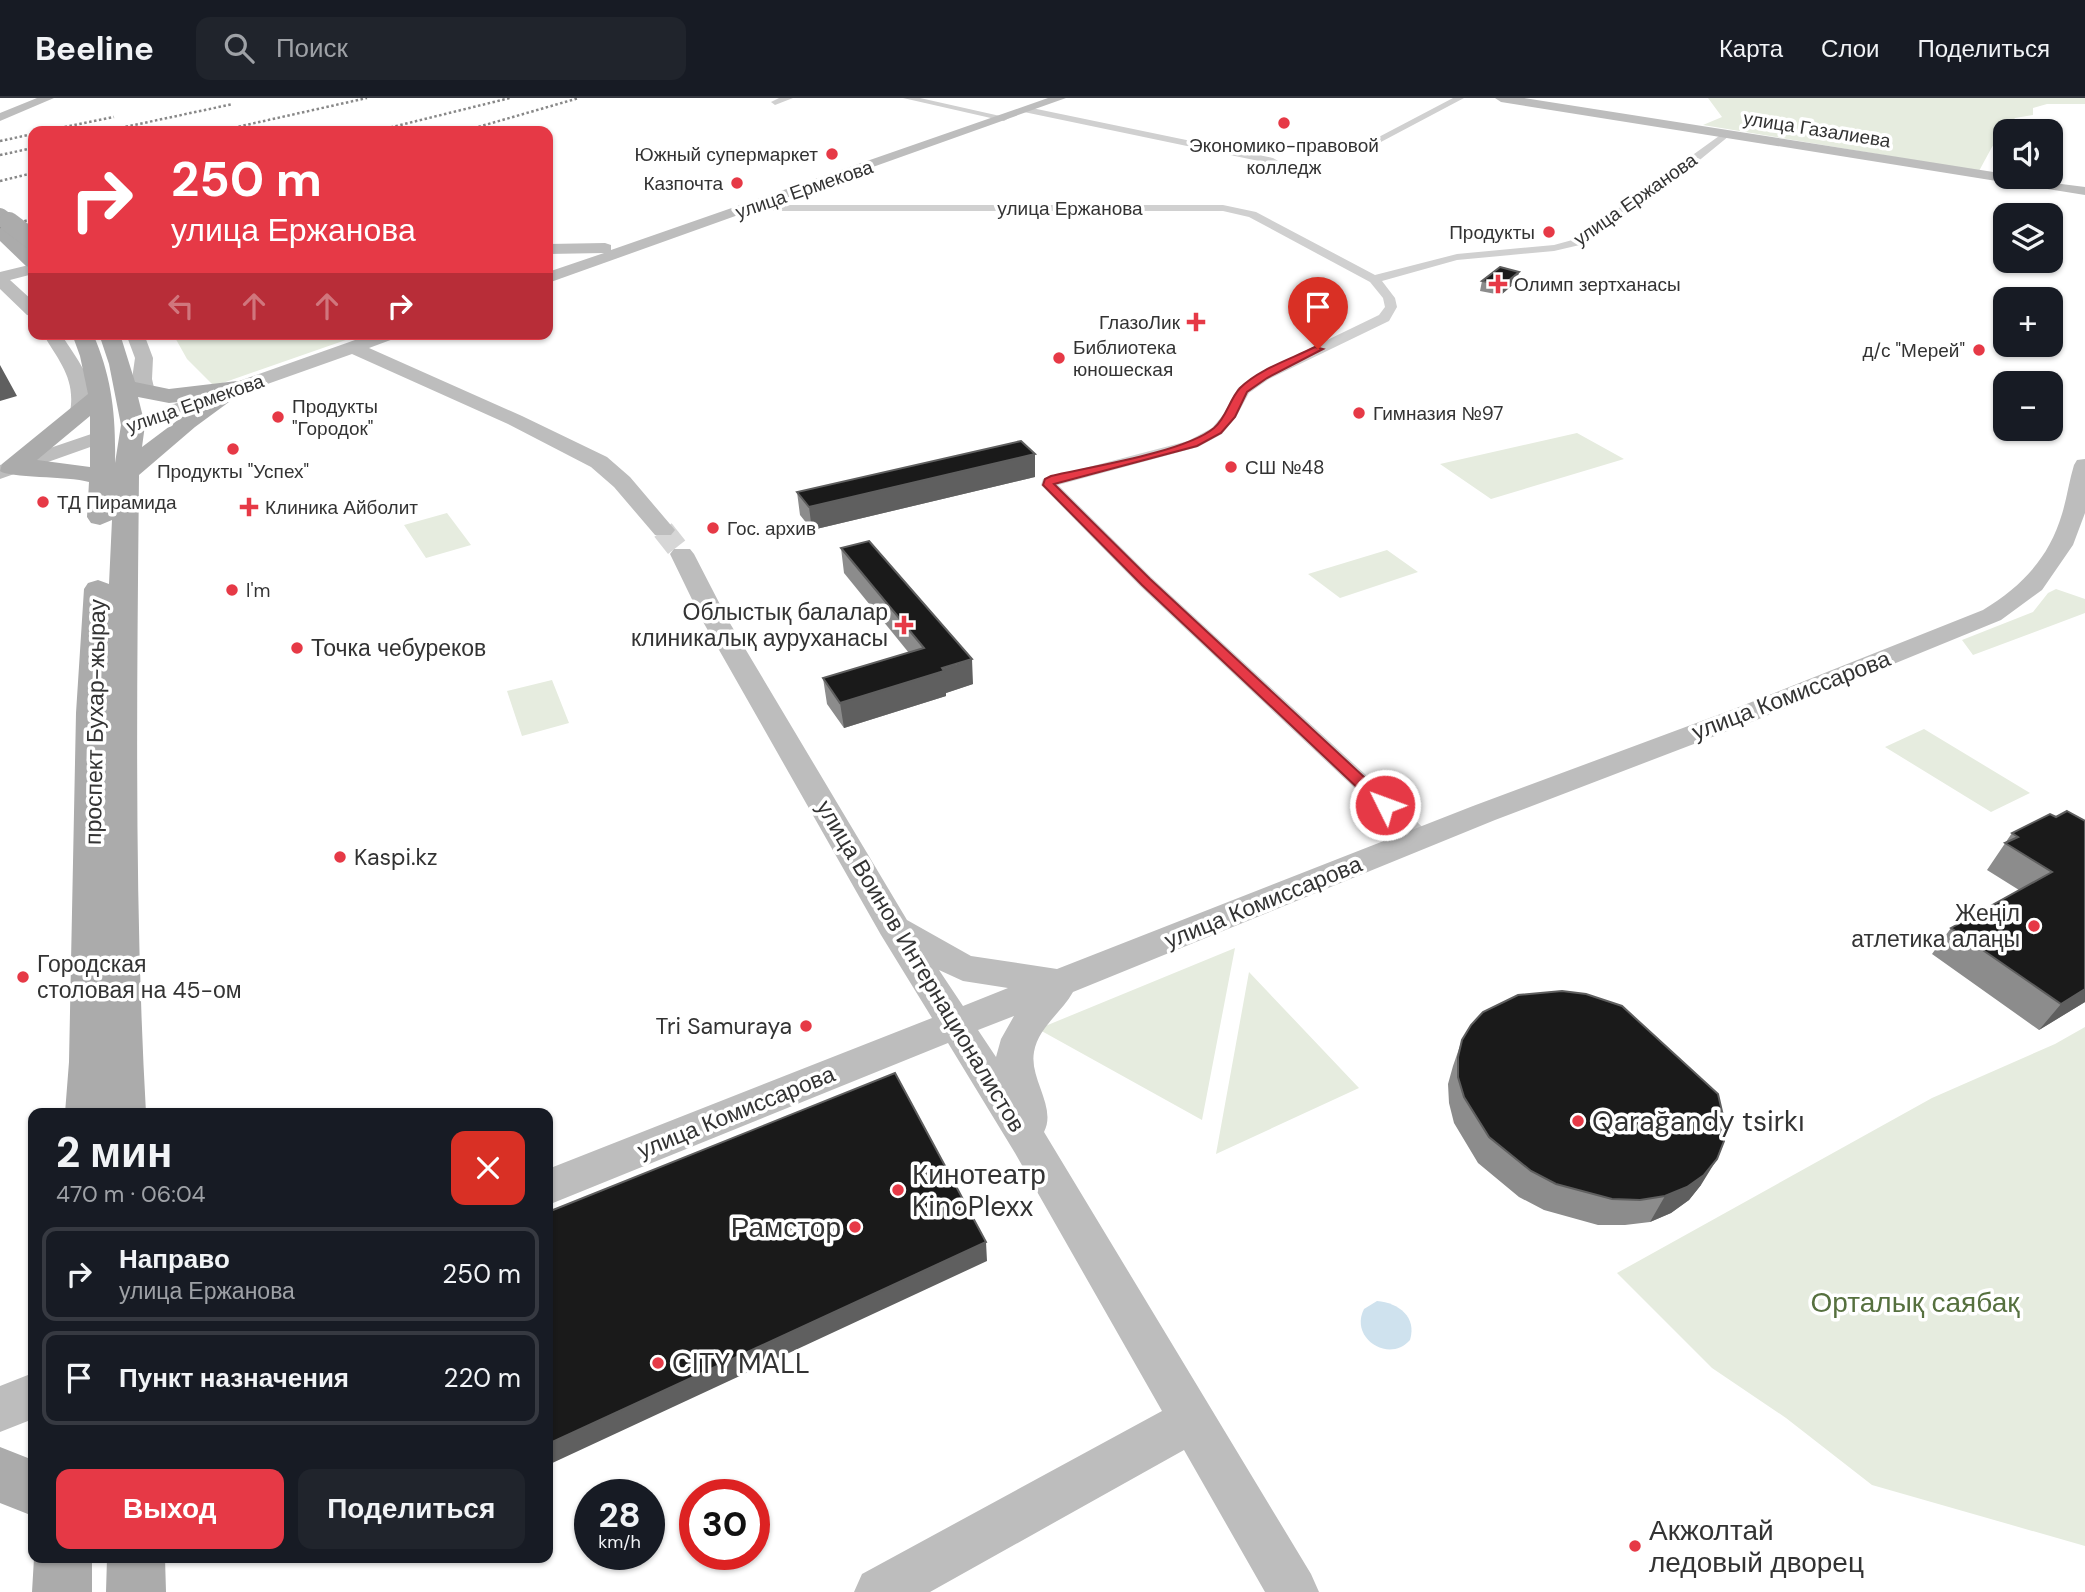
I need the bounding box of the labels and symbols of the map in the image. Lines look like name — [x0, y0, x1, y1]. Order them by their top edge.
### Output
street label: улица Газалиева — [1741, 106, 1893, 154]
marker: Экономико-правовой колледж — [1276, 115, 1292, 131]
place label: Экономико-правовой колледж — [1189, 133, 1379, 180]
place label: Южный супермаркет — [634, 142, 818, 167]
marker: Южный супермаркет — [824, 146, 840, 162]
street label: улица Ержанова — [1569, 147, 1702, 251]
street label: улица Ермекова — [732, 154, 877, 225]
place label: Казпочта — [643, 171, 723, 196]
marker: Казпочта — [729, 175, 745, 191]
street label: улица Ержанова — [997, 196, 1143, 221]
place label: Продукты — [1449, 220, 1535, 245]
marker: Продукты — [1541, 224, 1557, 240]
place label: Олимп зертханасы — [1514, 272, 1681, 297]
marker: Олимп зертханасы — [1488, 274, 1508, 294]
pin — [1288, 277, 1348, 349]
place label: ГлазоЛик — [1099, 310, 1181, 335]
marker: ГлазоЛик — [1186, 312, 1206, 332]
place label: Библиотека юношеская — [1073, 335, 1177, 382]
place label: д/с "Мерей" — [1862, 338, 1965, 363]
marker: д/с "Мерей" — [1971, 342, 1987, 358]
marker: Библиотека юношеская — [1051, 350, 1067, 366]
street label: улица Ермекова — [123, 368, 268, 439]
place label: Продукты "Городок" — [292, 394, 378, 441]
place label: Гимназия №97 — [1373, 401, 1503, 426]
marker: Гимназия №97 — [1351, 405, 1367, 421]
marker: Продукты "Городок" — [270, 409, 286, 425]
marker: Продукты "Успех" — [225, 441, 241, 457]
place label: СШ №48 — [1245, 455, 1325, 480]
place label: Продукты "Успех" — [157, 459, 309, 484]
marker: СШ №48 — [1223, 459, 1239, 475]
place label: ТД Пирамида — [57, 490, 177, 515]
marker: ТД Пирамида — [35, 494, 51, 510]
place label: Клиника Айболит — [265, 495, 418, 520]
marker: Клиника Айболит — [239, 497, 259, 517]
place label: Гос. архив — [727, 516, 816, 541]
marker: Гос. архив — [705, 520, 721, 536]
place label: I'm — [246, 578, 270, 603]
marker: I'm — [224, 582, 240, 598]
place label: Облыстық балалар клиникалық ауруханасы — [631, 597, 888, 653]
street label: проспект Бухар-жырау — [78, 598, 112, 845]
marker: Облыстық балалар клиникалық ауруханасы — [894, 615, 914, 635]
place label: Точка чебуреков — [311, 633, 486, 663]
marker: Точка чебуреков — [289, 640, 305, 656]
street label: улица Комиссарова — [1687, 643, 1895, 747]
position arrow — [1348, 768, 1422, 842]
street label: улица Воинов Интернационалистов — [810, 795, 1032, 1137]
place label: Kaspi.kz — [354, 842, 438, 872]
marker: Kaspi.kz — [332, 849, 348, 865]
street label: улица Комиссарова — [1160, 849, 1366, 955]
place label: Жеңіл атлетика алаңы — [1851, 898, 2020, 954]
marker: Жеңіл атлетика алаңы — [2026, 918, 2042, 934]
place label: Городская столовая на 45-ом — [37, 949, 242, 1005]
marker: Городская столовая на 45-ом — [15, 969, 31, 985]
place label: Tri Samuraya — [655, 1011, 792, 1041]
marker: Tri Samuraya — [798, 1018, 814, 1034]
street label: улица Комиссарова — [633, 1059, 839, 1165]
place label: Qarağandy tsirkı — [1592, 1103, 1804, 1140]
marker: Qarağandy tsirkı — [1570, 1113, 1586, 1129]
place label: Кинотеатр KinoPlexx — [912, 1156, 1046, 1225]
marker: Кинотеатр KinoPlexx — [890, 1182, 906, 1198]
place label: Рамстор — [731, 1209, 841, 1246]
marker: Рамстор — [847, 1219, 863, 1235]
park label: Орталық саябақ — [1811, 1284, 2020, 1321]
place label: CITY MALL — [672, 1345, 810, 1382]
marker: CITY MALL — [650, 1355, 666, 1371]
speed limit sign: 30 — [679, 1479, 770, 1570]
place label: Акжолтай ледовый дворец — [1649, 1512, 1864, 1581]
marker: Акжолтай ледовый дворец — [1627, 1538, 1643, 1554]

